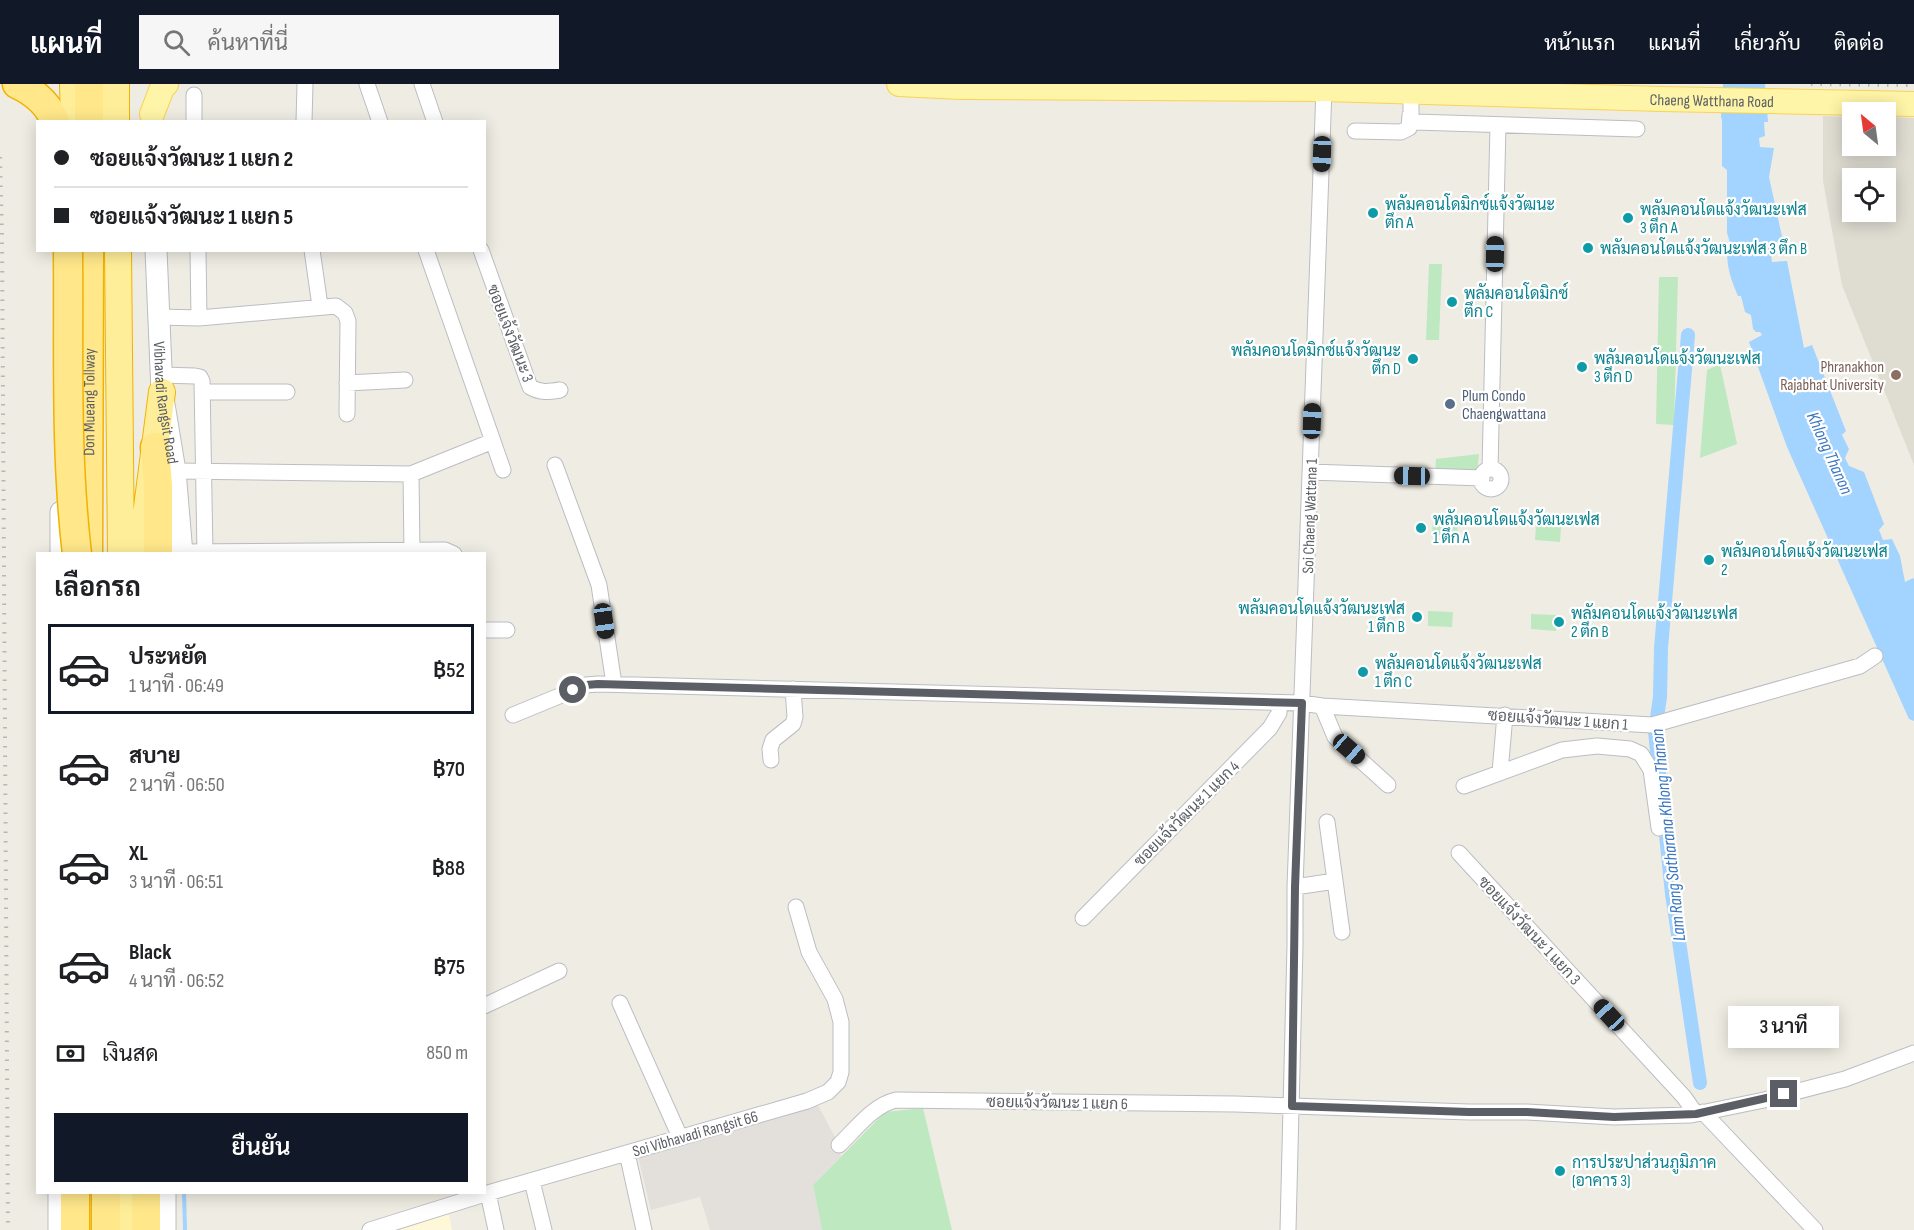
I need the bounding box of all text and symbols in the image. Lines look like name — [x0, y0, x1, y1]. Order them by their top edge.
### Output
search box — [139, 15, 559, 69]
icon: search — [160, 26, 193, 59]
text: แผนที่ — [30, 28, 103, 61]
text: ค้นหาที่นี่ — [208, 30, 288, 57]
text: หน้าแรก — [1544, 31, 1615, 56]
text: แผนที่ — [1648, 31, 1701, 56]
text: เกี่ยวกับ — [1734, 31, 1801, 56]
text: ติดต่อ — [1834, 31, 1884, 56]
street label: Chaeng Watthana Road — [1649, 91, 1774, 112]
north arrow — [1842, 102, 1896, 156]
map controls — [1842, 102, 1896, 222]
car — [1312, 136, 1332, 172]
text: ซอยแจ้งวัฒนะ 1 แยก 2 — [90, 146, 293, 173]
button: locate — [1842, 168, 1896, 222]
place label: พลัมคอนโดมิกซ์แจ้งวัฒนะ ตึก A — [1385, 192, 1555, 233]
place label: พลัมคอนโดแจ้งวัฒนะเฟส 3 ตึก A — [1640, 198, 1807, 238]
text: ซอยแจ้งวัฒนะ 1 แยก 5 — [90, 204, 293, 231]
marker: พลัมคอนโดมิกซ์แจ้งวัฒนะ ตึก A — [1366, 206, 1380, 220]
marker: พลัมคอนโดแจ้งวัฒนะเฟส 3 ตึก A — [1621, 211, 1635, 225]
car — [1486, 236, 1504, 272]
place label: พลัมคอนโดแจ้งวัฒนะเฟส 3 ตึก B — [1600, 237, 1807, 259]
marker: พลัมคอนโดแจ้งวัฒนะเฟส 3 ตึก B — [1581, 241, 1595, 255]
street label: ซอยแจ้งวัฒนะ 3 — [482, 281, 539, 385]
place label: พลัมคอนโดมิกซ์ ตึก C — [1464, 281, 1568, 322]
marker: พลัมคอนโดมิกซ์ ตึก C — [1445, 295, 1459, 309]
place label: พลัมคอนโดมิกซ์แจ้งวัฒนะ ตึก D — [1231, 338, 1401, 379]
street label: Vibhavadi Rangsit Road — [149, 341, 182, 465]
place label: พลัมคอนโดแจ้งวัฒนะเฟส 3 ตึก D — [1594, 347, 1761, 387]
street label: Don Mueang Tollway — [80, 348, 100, 456]
marker: พลัมคอนโดมิกซ์แจ้งวัฒนะ ตึก D — [1406, 352, 1420, 366]
place label: Phranakhon Rajabhat University — [1780, 358, 1884, 395]
marker: พลัมคอนโดแจ้งวัฒนะเฟส 3 ตึก D — [1575, 360, 1589, 374]
marker: Phranakhon Rajabhat University — [1889, 368, 1903, 382]
place label: Plum Condo Chaengwattana — [1462, 387, 1546, 424]
marker: Plum Condo Chaengwattana — [1443, 397, 1457, 411]
car — [1302, 403, 1322, 439]
water label: Khlong Thanon — [1802, 409, 1857, 498]
street label: Soi Chaeng Wattana 1 — [1299, 458, 1322, 574]
car — [1394, 467, 1430, 485]
place label: พลัมคอนโดแจ้งวัฒนะเฟส 1 ตึก A — [1433, 508, 1600, 548]
marker: พลัมคอนโดแจ้งวัฒนะเฟส 1 ตึก A — [1414, 521, 1428, 535]
place label: พลัมคอนโดแจ้งวัฒนะเฟส 2 — [1721, 540, 1888, 580]
marker: พลัมคอนโดแจ้งวัฒนะเฟส 2 — [1702, 553, 1716, 567]
text: เลือกรถ — [54, 572, 141, 604]
place label: พลัมคอนโดแจ้งวัฒนะเฟส 1 ตึก B — [1238, 597, 1405, 637]
car — [593, 602, 615, 640]
place label: พลัมคอนโดแจ้งวัฒนะเฟส 2 ตึก B — [1571, 602, 1738, 642]
marker: พลัมคอนโดแจ้งวัฒนะเฟส 1 ตึก B — [1410, 610, 1424, 624]
marker: พลัมคอนโดแจ้งวัฒนะเฟส 2 ตึก B — [1552, 615, 1566, 629]
icon: car — [57, 642, 111, 696]
text: ประหยัด — [129, 644, 207, 671]
place label: พลัมคอนโดแจ้งวัฒนะเฟส 1 ตึก C — [1375, 652, 1542, 692]
text: ฿52 — [433, 657, 465, 684]
marker: พลัมคอนโดแจ้งวัฒนะเฟส 1 ตึก C — [1356, 665, 1370, 679]
text: 1 นาที · 06:49 — [129, 674, 224, 698]
route start — [559, 676, 586, 703]
street label: ซอยแจ้งวัฒนะ 1 แยก 1 — [1487, 704, 1629, 735]
water label: Lam Rang Satharana Khlong Thanon — [1647, 727, 1690, 942]
car — [1330, 730, 1368, 768]
icon: car — [57, 741, 111, 795]
text: สบาย — [129, 743, 181, 770]
text: ฿70 — [432, 756, 465, 783]
street label: ซอยแจ้งวัฒนะ 1 แยก 4 — [1129, 756, 1244, 871]
text: 2 นาที · 06:50 — [129, 773, 225, 797]
icon: car — [57, 840, 111, 894]
text: XL — [129, 840, 148, 867]
text: ฿88 — [432, 855, 465, 882]
text: 3 นาที · 06:51 — [129, 870, 223, 894]
street label: ซอยแจ้งวัฒนะ 1 แยก 3 — [1474, 871, 1586, 989]
icon: car — [57, 939, 111, 993]
text: Black — [129, 939, 171, 966]
text: ฿75 — [433, 954, 465, 981]
text: 4 นาที · 06:52 — [129, 969, 224, 993]
car — [1590, 996, 1628, 1034]
callout: 3 นาที — [1728, 1007, 1840, 1049]
text: 3 นาที — [1759, 1015, 1808, 1039]
icon: cash — [54, 1037, 87, 1070]
text: เงินสด — [102, 1041, 159, 1068]
text: 850 m — [426, 1041, 468, 1065]
route end — [1770, 1080, 1797, 1107]
street label: ซอยแจ้งวัฒนะ 1 แยก 6 — [986, 1091, 1128, 1114]
street label: Soi Vibhavadi Rangsit 66 — [630, 1107, 760, 1161]
button: ยืนยัน — [54, 1113, 468, 1182]
place label: การประปาส่วนภูมิภาค (อาคาร 3) — [1572, 1152, 1716, 1191]
marker: การประปาส่วนภูมิภาค (อาคาร 3) — [1553, 1164, 1567, 1178]

